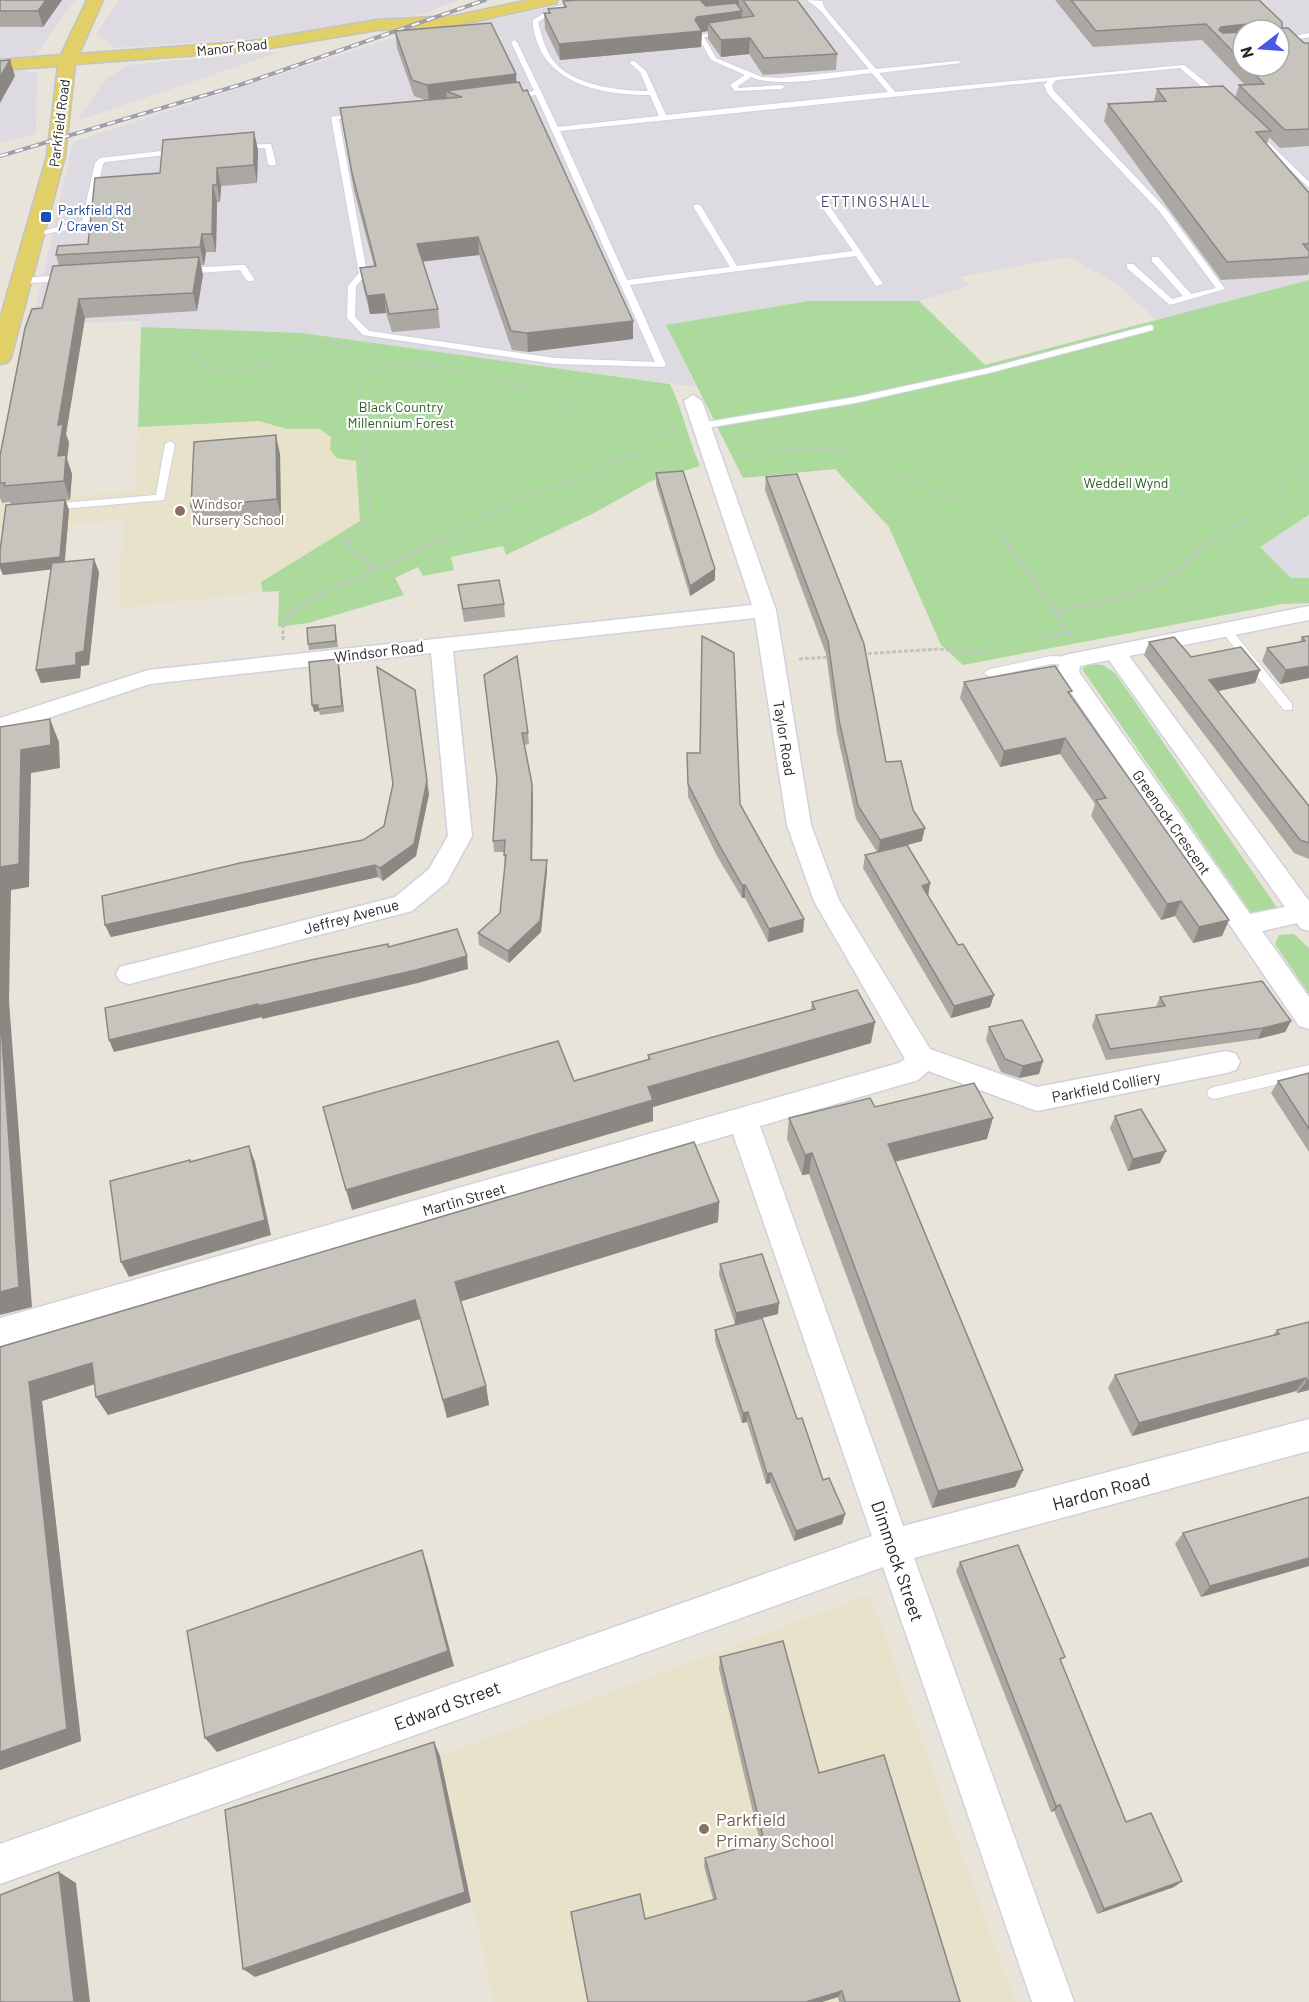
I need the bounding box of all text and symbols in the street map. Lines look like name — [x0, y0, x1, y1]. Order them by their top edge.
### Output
north arrow — [1231, 18, 1291, 78]
street label: Manor Road — [196, 35, 268, 59]
text: N — [1236, 45, 1257, 60]
street label: Parkfield Road — [45, 78, 73, 168]
district label: ETTINGSHALL — [821, 192, 931, 210]
place label: Parkfield Rd / Craven St — [58, 201, 131, 234]
marker: Parkfield Rd / Craven St — [39, 210, 53, 224]
park label: Black Country Millennium Forest — [347, 398, 455, 431]
park label: Weddell Wynd — [1084, 474, 1168, 491]
place label: Windsor Nursery School — [192, 495, 284, 528]
marker: Windsor Nursery School — [173, 504, 187, 518]
street label: Windsor Road — [333, 637, 425, 665]
street label: Taylor Road — [770, 699, 800, 777]
street label: Greenock Crescent — [1129, 766, 1215, 878]
street label: Jeffrey Avenue — [301, 895, 401, 937]
street label: Parkfield Colliery — [1050, 1067, 1162, 1105]
street label: Martin Street — [420, 1179, 508, 1219]
street label: Hardon Road — [1050, 1467, 1152, 1515]
street label: Dimmock Street — [867, 1498, 929, 1624]
street label: Edward Street — [391, 1676, 503, 1734]
place label: Parkfield Primary School — [716, 1808, 834, 1851]
marker: Parkfield Primary School — [697, 1822, 711, 1836]

